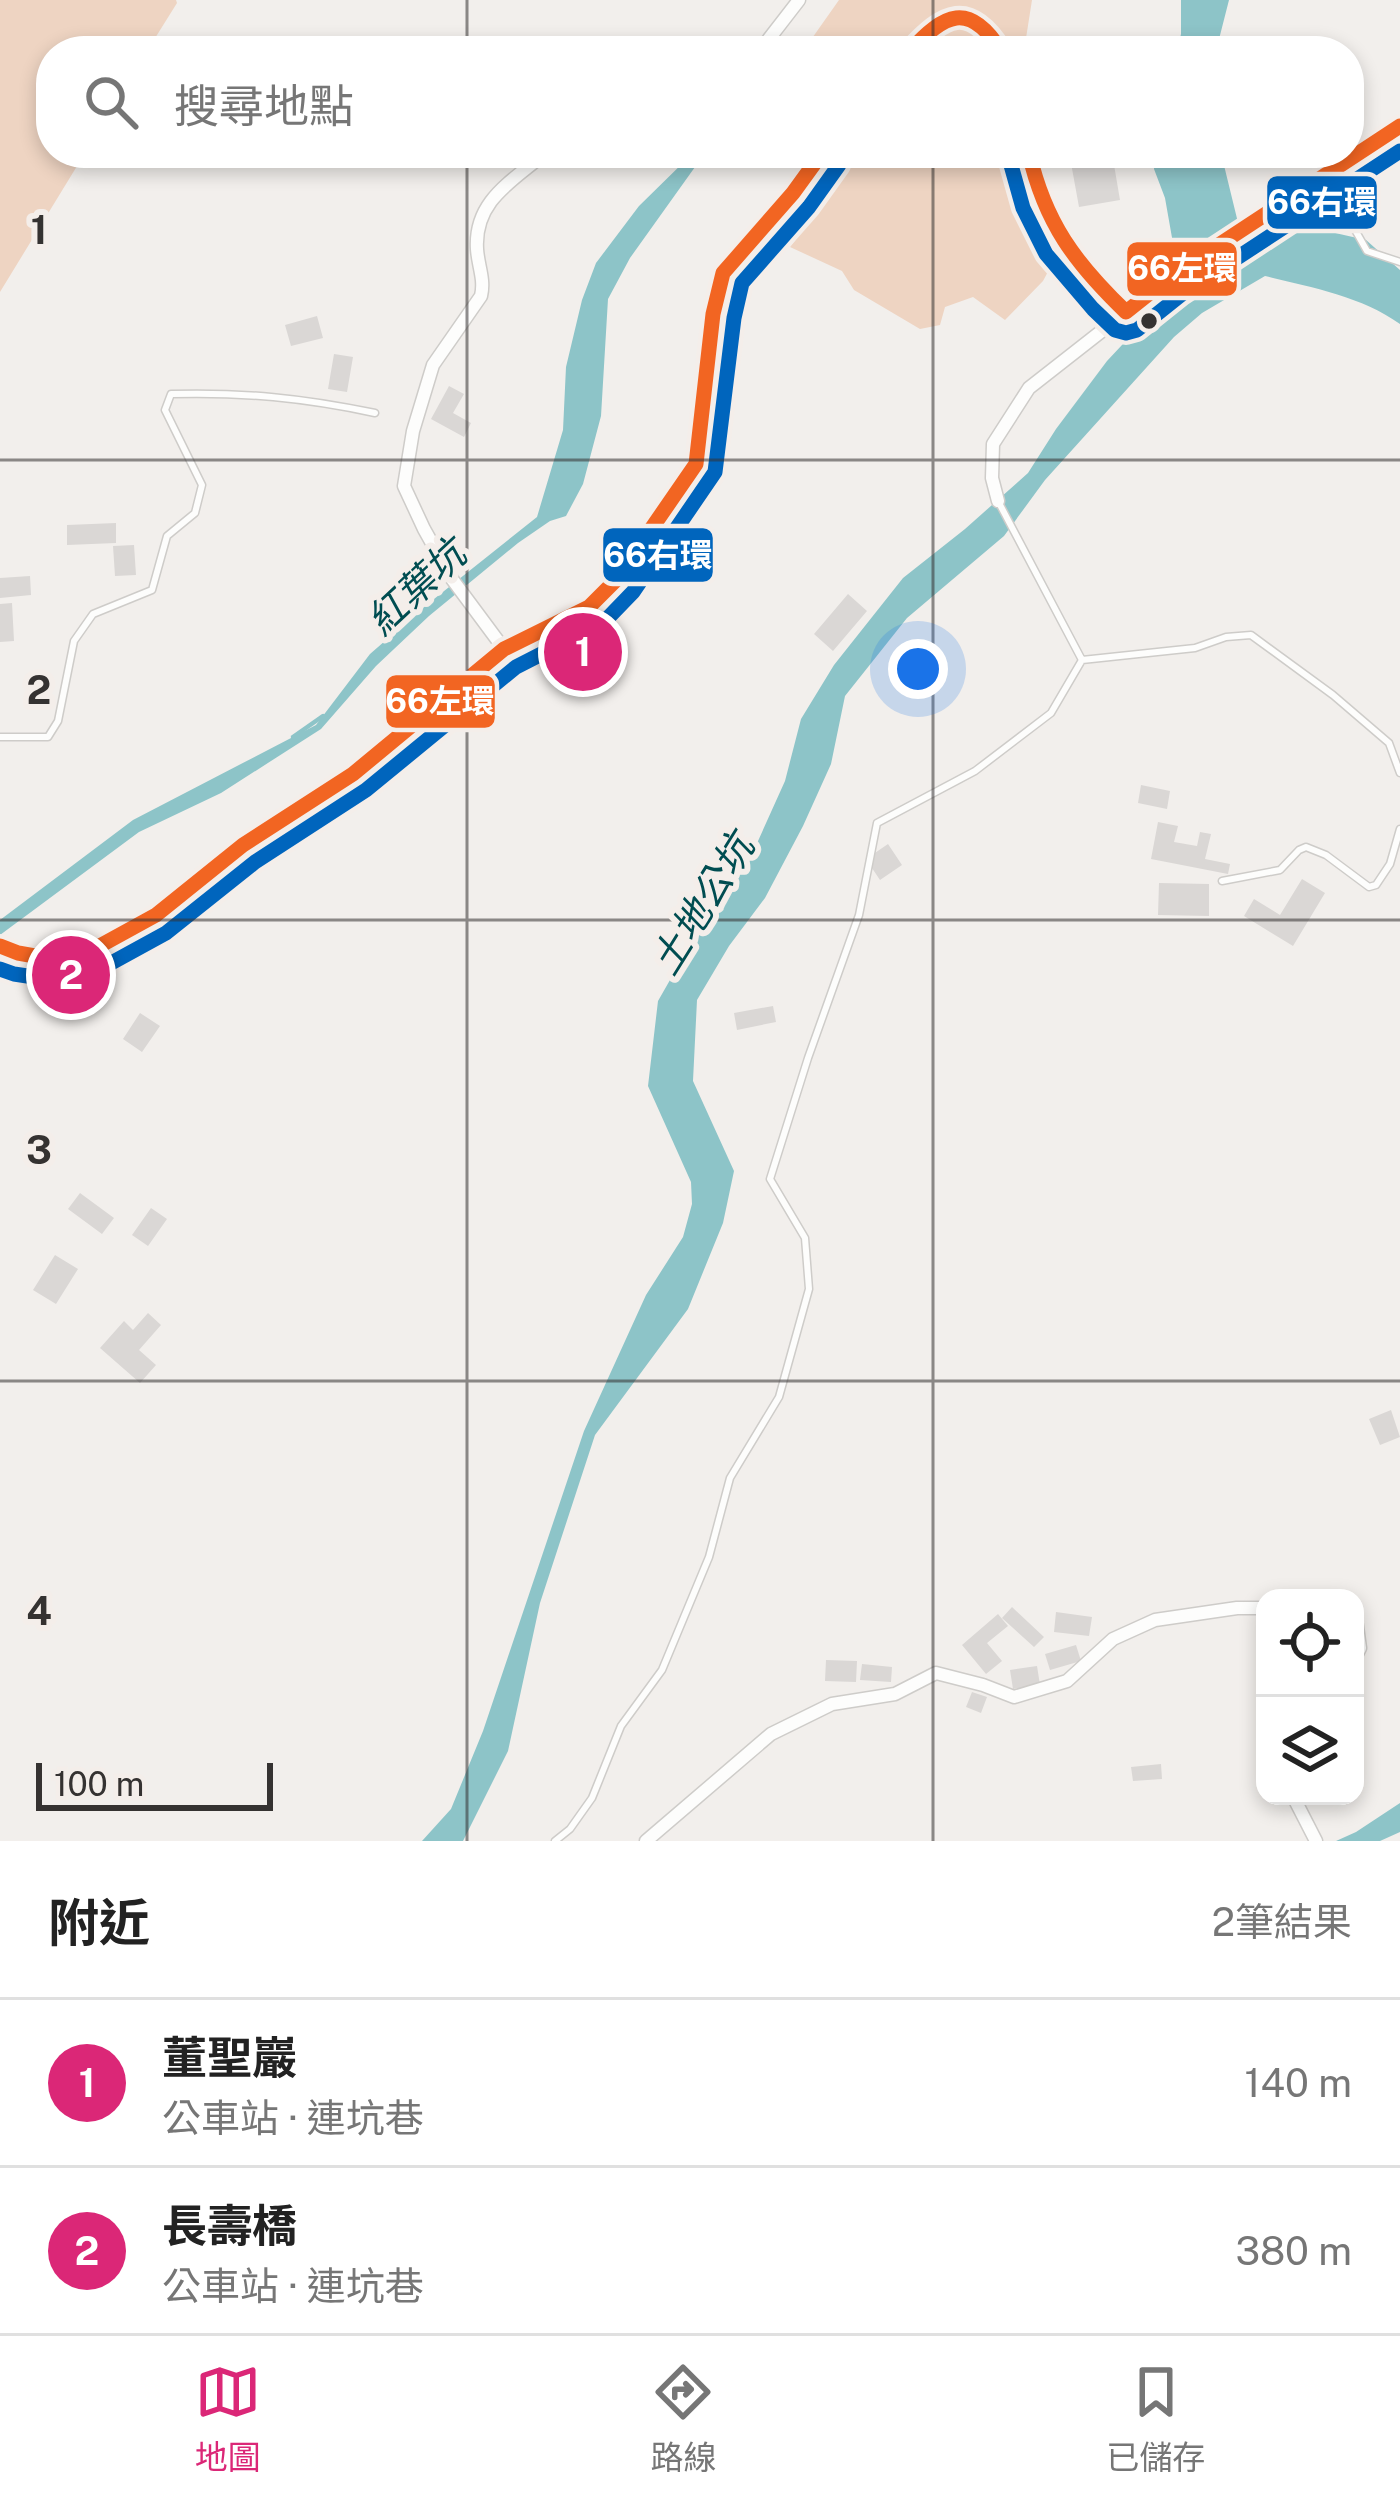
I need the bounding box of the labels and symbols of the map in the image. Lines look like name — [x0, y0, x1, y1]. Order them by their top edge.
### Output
line badge: 66右環 — [1265, 174, 1379, 231]
text: 66右環 — [1267, 183, 1377, 221]
text: 1 — [31, 207, 47, 253]
line badge: 66左環 — [1125, 240, 1239, 298]
text: 66左環 — [1127, 249, 1237, 287]
unlabelled marker — [1138, 310, 1160, 332]
line badge: 66右環 — [601, 526, 715, 584]
water label: 紅葉坑 — [358, 527, 478, 644]
text: 66右環 — [603, 536, 713, 574]
pin: 1 — [544, 607, 622, 697]
your location — [888, 639, 948, 699]
text: 2 — [27, 667, 51, 713]
line badge: 66左環 — [384, 673, 497, 730]
text: 66左環 — [385, 682, 495, 720]
water label: 土地公坑 — [641, 821, 765, 982]
pin: 2 — [32, 930, 110, 1020]
text: 3 — [26, 1127, 52, 1173]
text: 4 — [26, 1588, 52, 1634]
scale bar — [36, 1757, 273, 1810]

